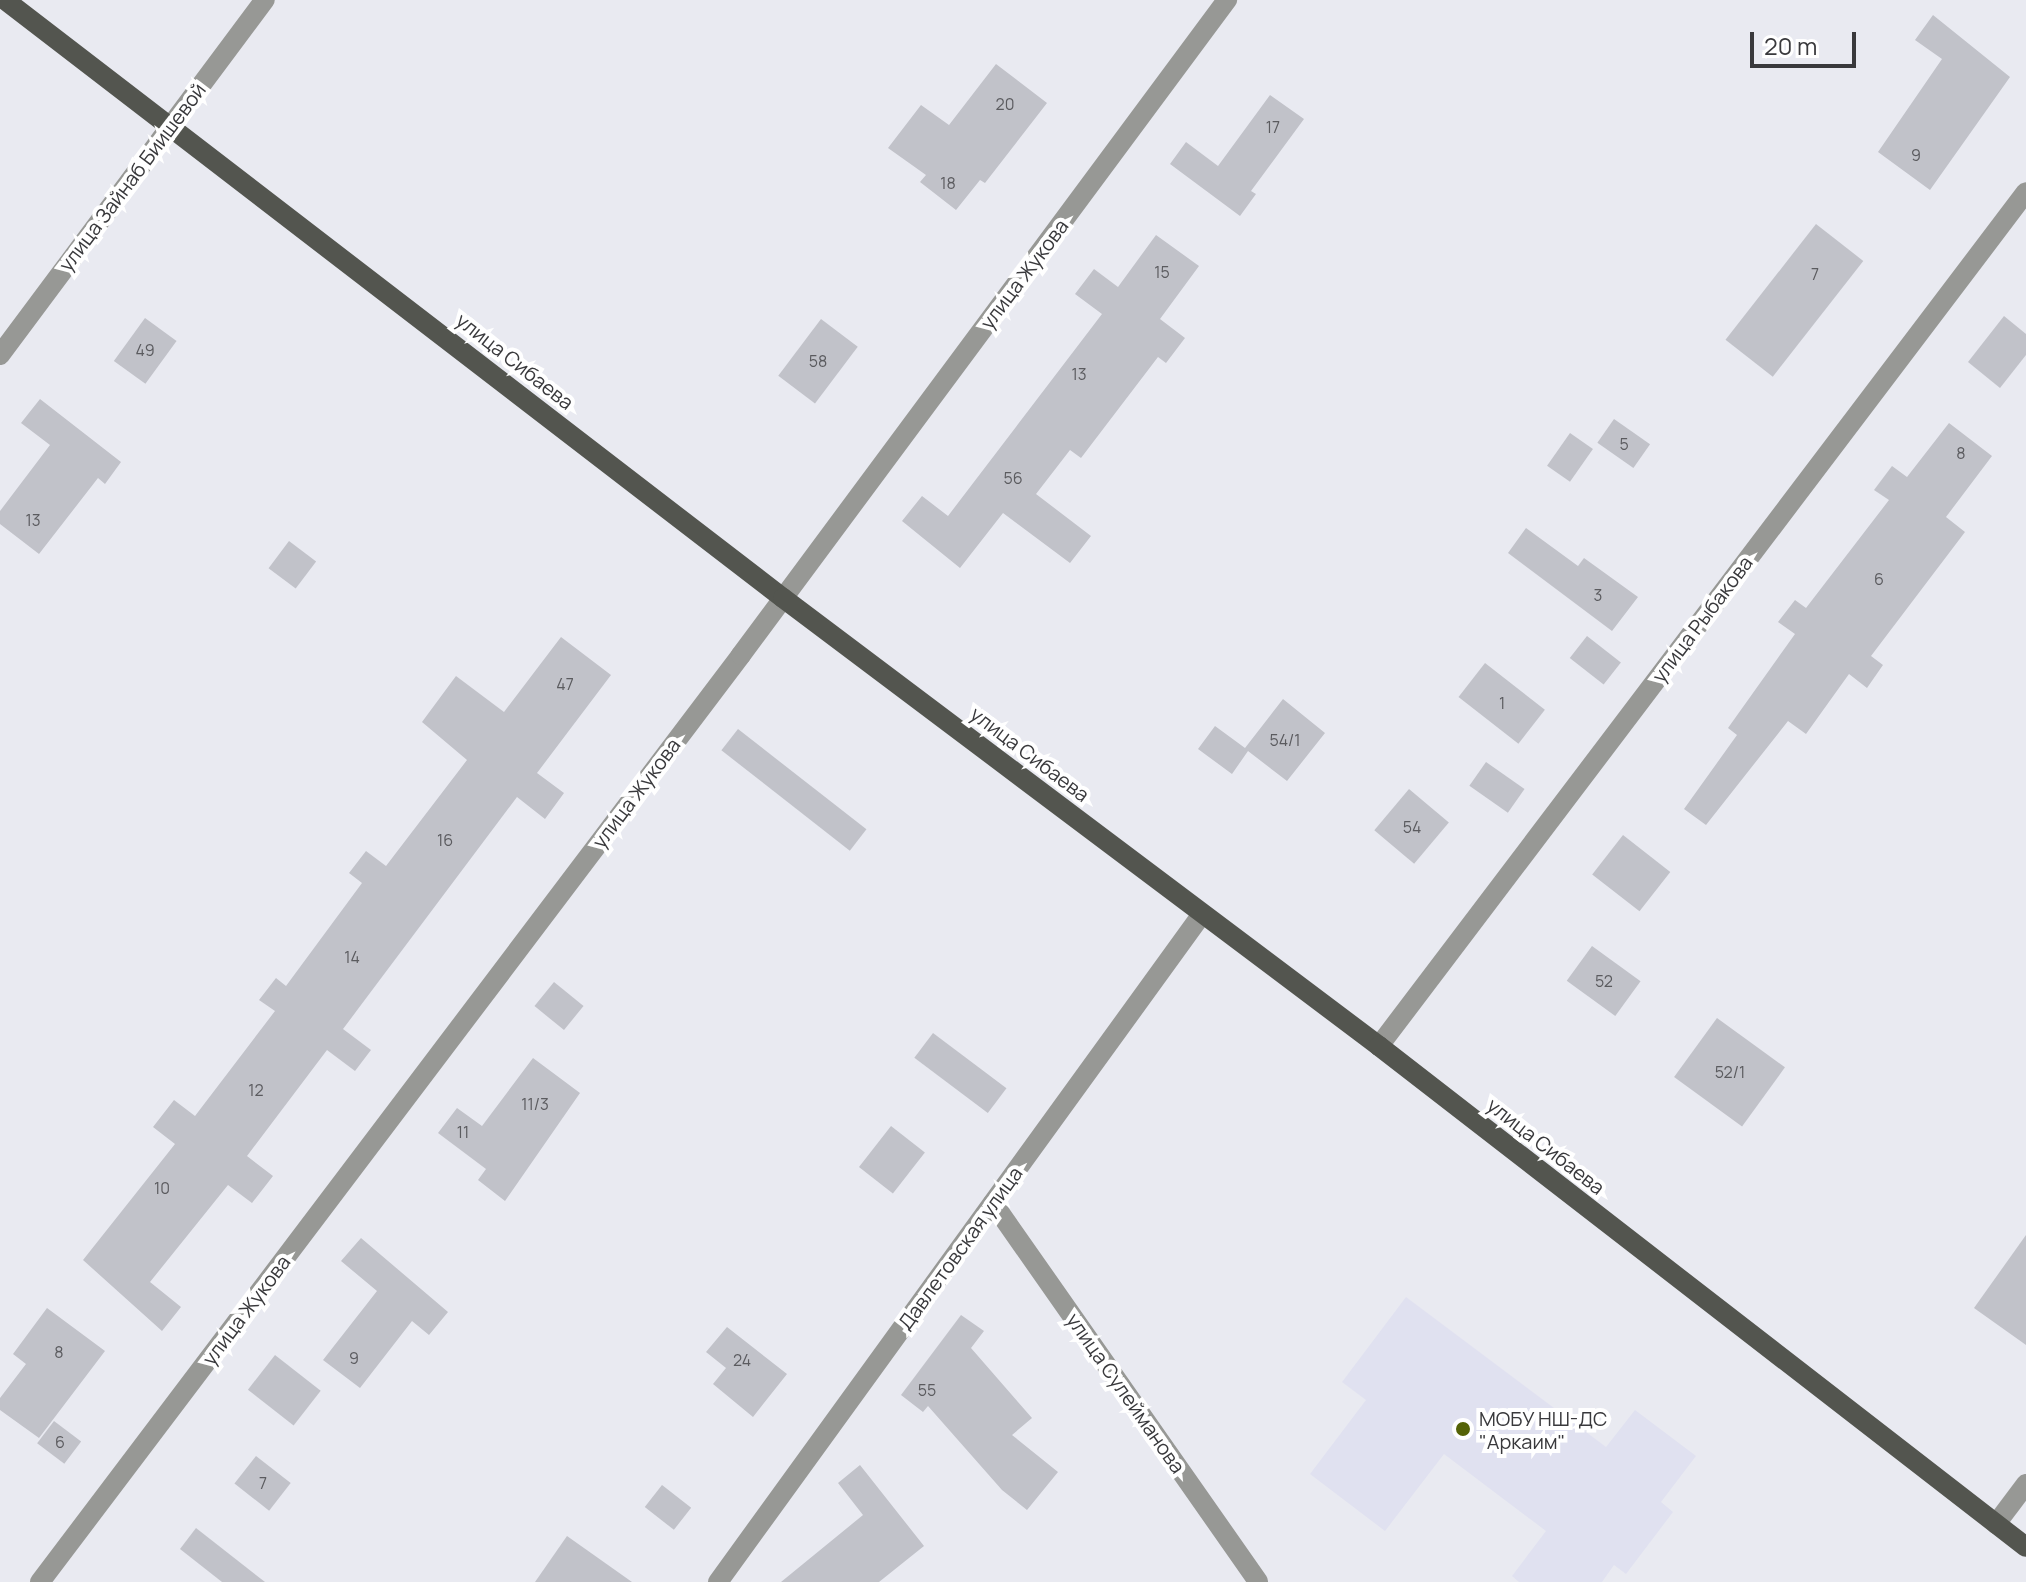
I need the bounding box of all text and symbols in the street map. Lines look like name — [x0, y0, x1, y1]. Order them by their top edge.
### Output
scale bar — [1754, 16, 1860, 66]
text: 20 m — [1764, 29, 1817, 62]
street label: улица Зайнаб Биишевой — [53, 78, 211, 276]
house number: 20 — [996, 94, 1014, 114]
house number: 17 — [1266, 117, 1280, 137]
house number: 9 — [1911, 145, 1921, 165]
house number: 18 — [940, 173, 956, 193]
street label: улица Жукова — [975, 214, 1073, 334]
house number: 15 — [1154, 262, 1170, 282]
house number: 7 — [1811, 264, 1819, 284]
street label: улица Сибаева — [451, 308, 579, 414]
house number: 49 — [135, 340, 155, 360]
house number: 58 — [809, 351, 827, 371]
house number: 13 — [1071, 364, 1087, 384]
house number: 5 — [1619, 434, 1629, 454]
house number: 8 — [1956, 443, 1966, 463]
house number: 56 — [1003, 468, 1023, 488]
house number: 13 — [25, 510, 41, 530]
street label: улица Рыбакова — [1647, 551, 1757, 687]
house number: 6 — [1874, 569, 1884, 589]
house number: 3 — [1594, 585, 1602, 605]
house number: 47 — [556, 674, 574, 694]
house number: 1 — [1499, 693, 1505, 713]
street label: улица Сибаева — [966, 702, 1094, 806]
house number: 54/1 — [1269, 730, 1301, 750]
street label: улица Жукова — [587, 733, 685, 853]
house number: 54 — [1403, 817, 1421, 837]
house number: 16 — [437, 830, 453, 850]
house number: 14 — [344, 947, 360, 967]
house number: 52 — [1595, 971, 1613, 991]
house number: 52/1 — [1715, 1062, 1745, 1082]
house number: 12 — [248, 1080, 264, 1100]
street label: улица Сибаева — [1482, 1093, 1610, 1199]
house number: 11/3 — [521, 1094, 549, 1114]
house number: 11 — [457, 1122, 469, 1142]
street label: Давлетовская улица — [893, 1162, 1027, 1334]
house number: 10 — [154, 1178, 170, 1198]
street label: улица Жукова — [197, 1250, 295, 1370]
street label: улица Сулейманова — [1062, 1308, 1190, 1478]
house number: 8 — [54, 1342, 64, 1362]
house number: 9 — [349, 1348, 359, 1368]
house number: 24 — [733, 1350, 751, 1370]
house number: 55 — [918, 1380, 936, 1400]
place label: МОБУ НШ-ДС "Аркаим" — [1479, 1406, 1608, 1453]
marker: МОБУ НШ-ДС "Аркаим" — [1454, 1420, 1472, 1438]
house number: 6 — [55, 1432, 65, 1452]
house number: 7 — [259, 1473, 267, 1493]

